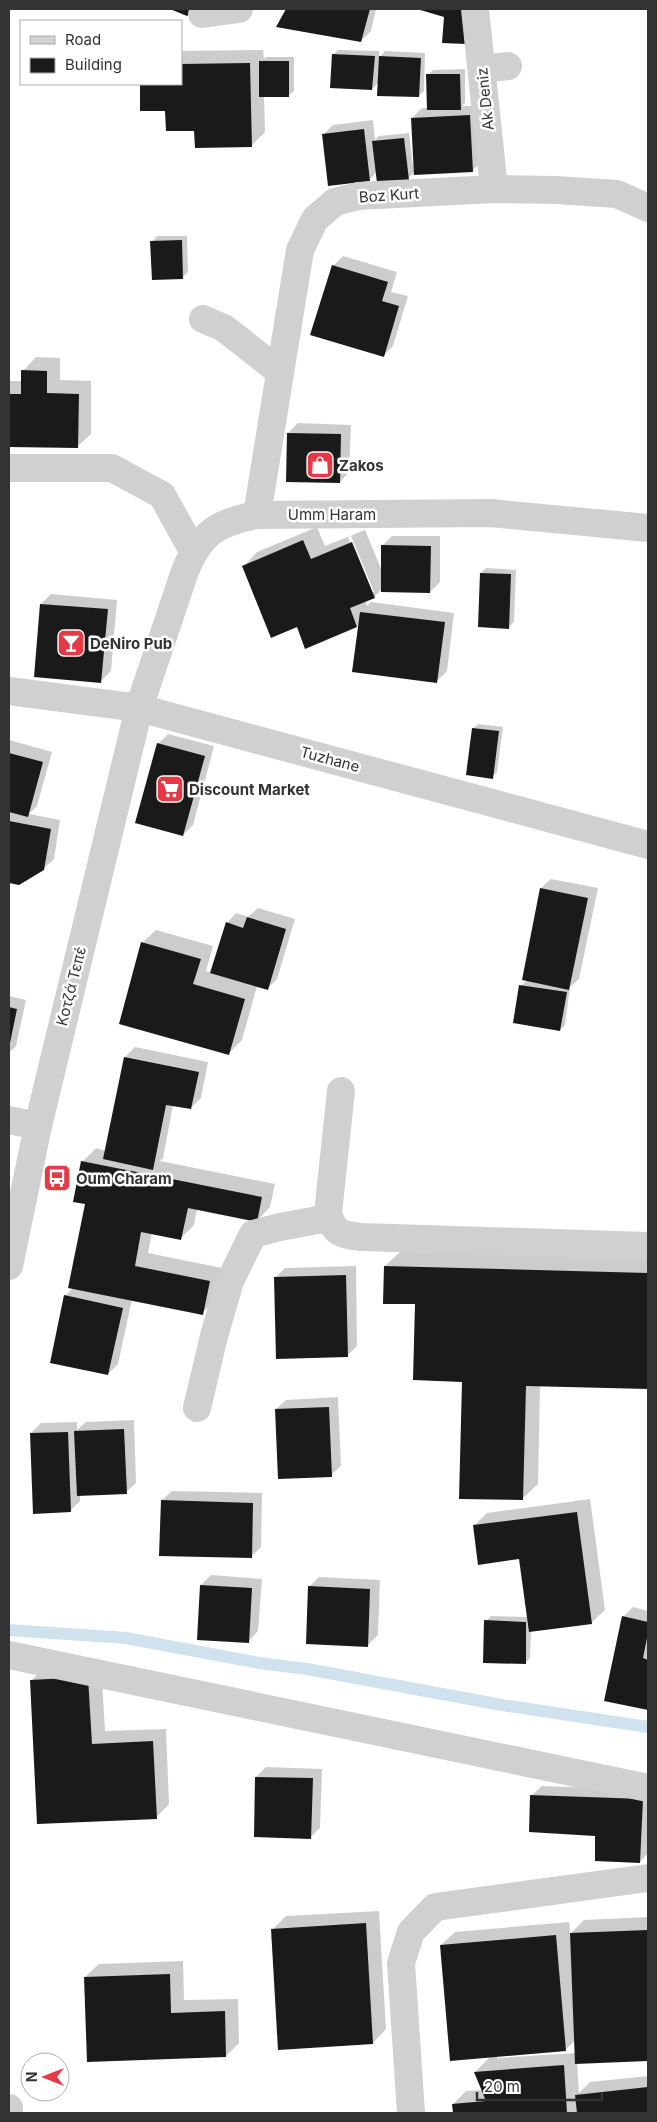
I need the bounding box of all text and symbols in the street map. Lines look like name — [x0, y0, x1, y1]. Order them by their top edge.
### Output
legend — [20, 20, 182, 85]
text: Road — [65, 30, 101, 49]
text: Building — [65, 55, 122, 74]
street label: Ak Deniz — [472, 67, 498, 131]
street label: Boz Kurt — [358, 183, 420, 207]
shop icon: Zakos — [305, 450, 335, 480]
place label: Zakos — [339, 456, 384, 475]
street label: Umm Haram — [288, 505, 376, 524]
bar icon: DeNiro Pub — [56, 628, 86, 658]
place label: DeNiro Pub — [90, 634, 172, 653]
street label: Tuzhane — [298, 742, 362, 776]
supermarket icon: Discount Market — [155, 774, 185, 804]
place label: Discount Market — [189, 780, 310, 799]
street label: Κοτζά Τεπέ — [52, 944, 90, 1028]
bus stop icon: Oum Charam — [42, 1163, 72, 1193]
place label: Oum Charam — [76, 1169, 172, 1188]
north arrow — [20, 2052, 70, 2102]
scale bar — [477, 2070, 602, 2102]
text: N — [23, 2072, 40, 2082]
text: 20 m — [484, 2077, 520, 2096]

